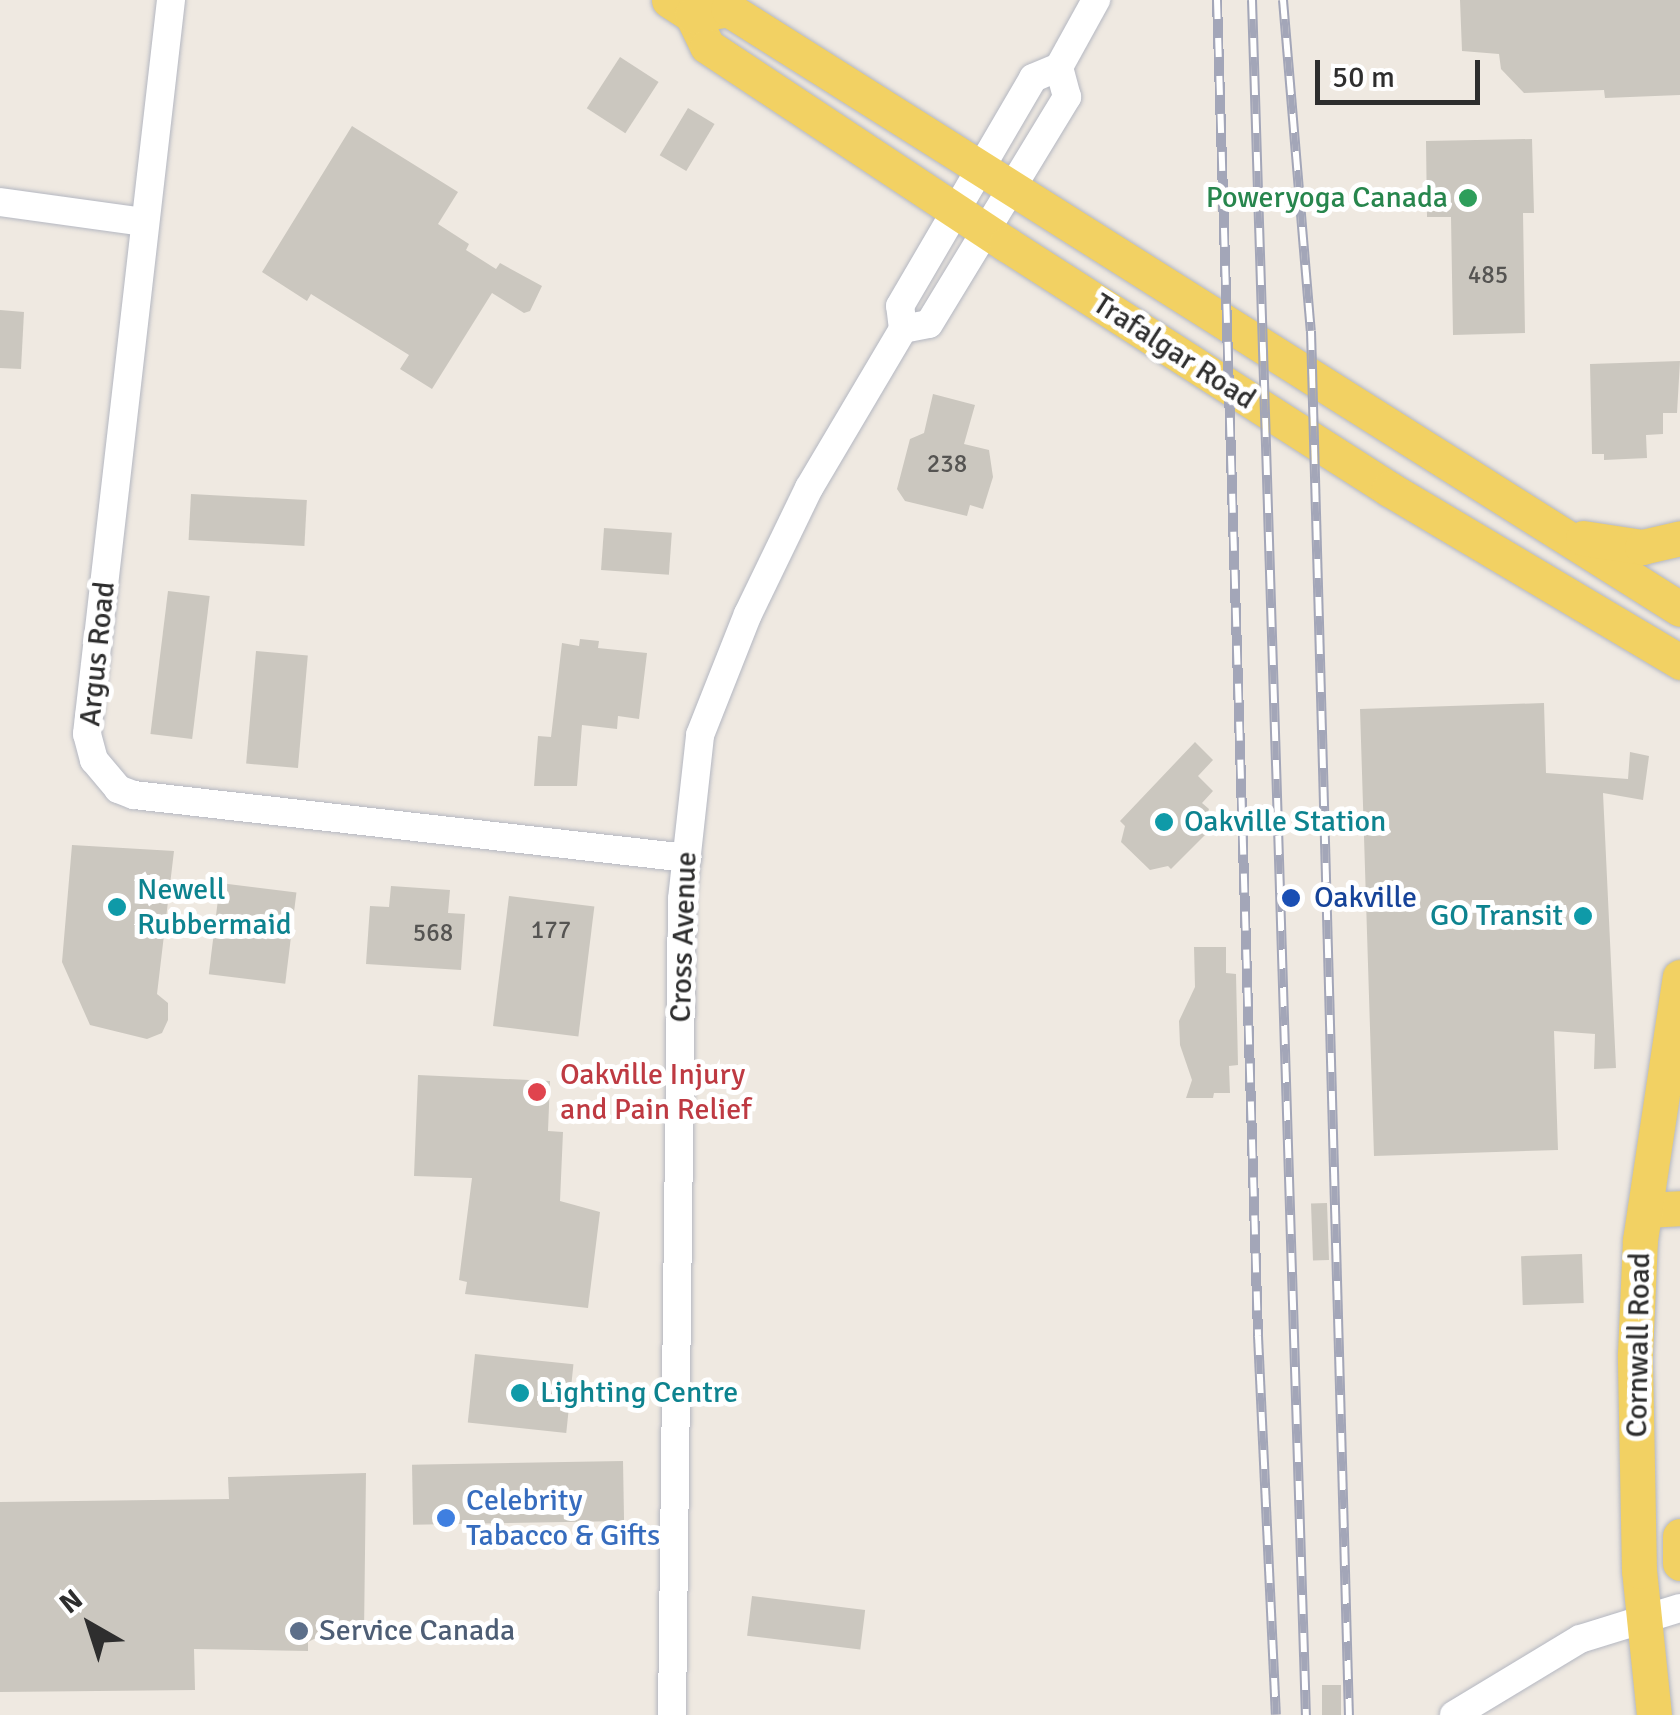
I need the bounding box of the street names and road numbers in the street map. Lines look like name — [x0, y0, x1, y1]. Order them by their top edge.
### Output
street label: Trafalgar Road — [1086, 286, 1262, 418]
street label: Argus Road — [73, 580, 123, 728]
street label: Cross Avenue — [663, 851, 705, 1023]
street label: Cornwall Road — [1619, 1252, 1659, 1438]

